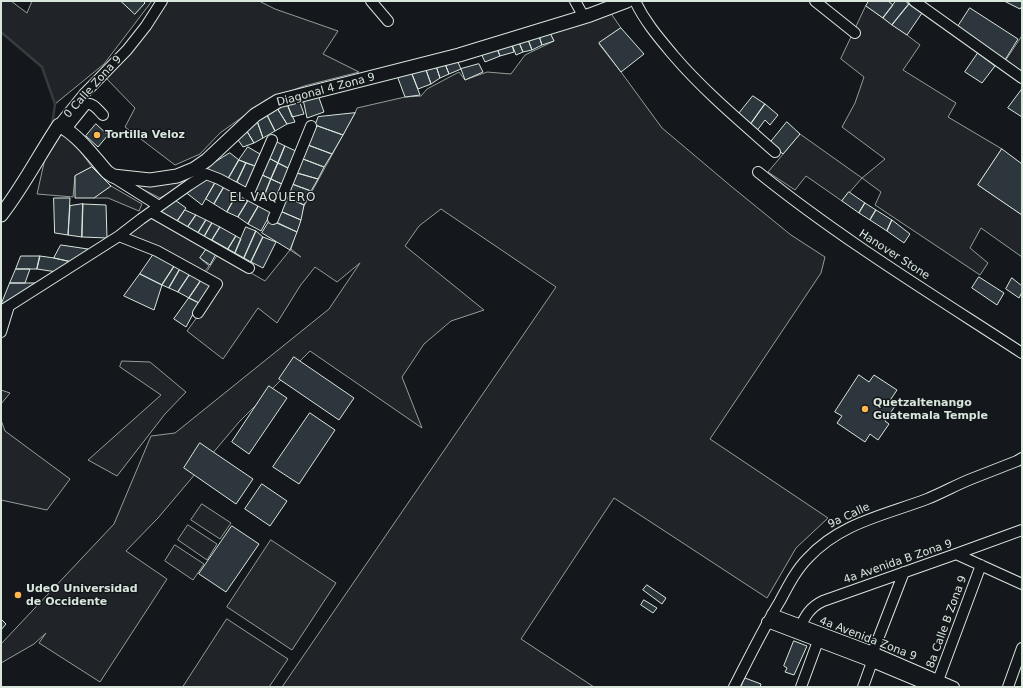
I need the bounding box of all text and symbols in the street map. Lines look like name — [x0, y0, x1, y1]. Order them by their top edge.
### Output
street label: 0 Calle Zona 9 — [61, 53, 125, 121]
street label: Diagonal 4 Zona 9 — [275, 71, 377, 109]
place label: Tortilla Veloz — [105, 128, 185, 142]
marker: Tortilla Veloz — [92, 130, 102, 140]
district label: EL VAQUERO — [229, 191, 317, 205]
street label: Hanover Stone — [856, 227, 932, 283]
place label: Quetzaltenango Guatemala Temple — [873, 396, 988, 422]
marker: Quetzaltenango Guatemala Temple — [860, 404, 870, 414]
street label: 9a Calle — [826, 501, 872, 531]
street label: 4a Avenida B Zona 9 — [842, 537, 954, 587]
street label: 8a Calle B Zona 9 — [924, 574, 970, 670]
place label: UdeO Universidad de Occidente — [26, 582, 138, 608]
marker: UdeO Universidad de Occidente — [13, 590, 23, 600]
street label: 4a Avenida Zona 9 — [818, 614, 918, 664]

